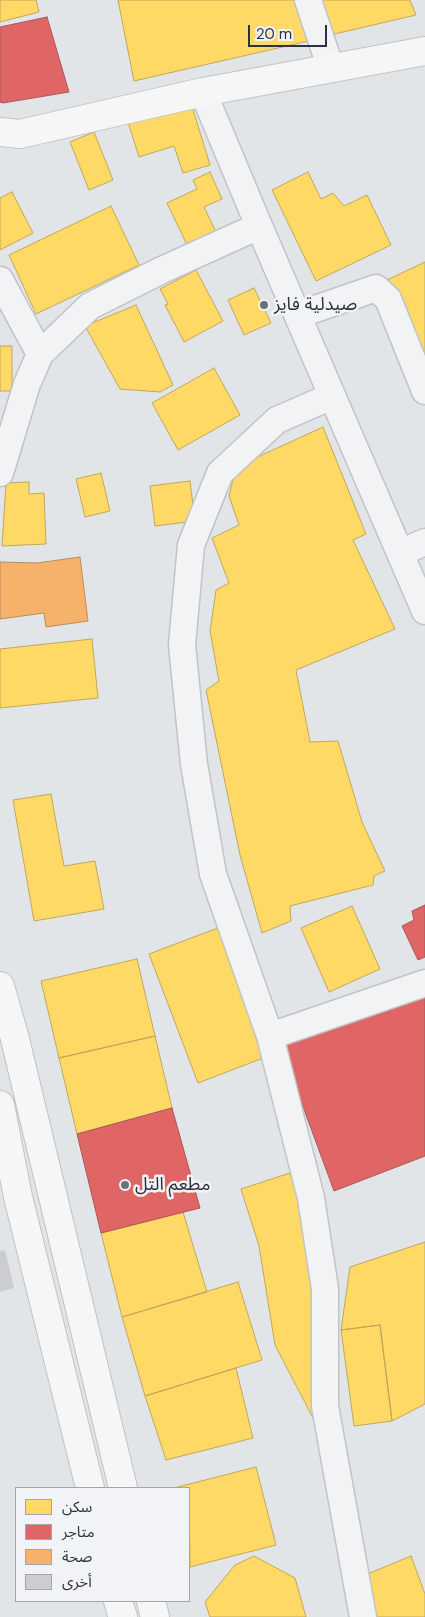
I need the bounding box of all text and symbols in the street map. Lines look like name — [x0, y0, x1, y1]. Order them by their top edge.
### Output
scale bar — [250, 15, 329, 47]
text: 20 m — [256, 24, 292, 44]
place label: صيدلية فايز — [274, 294, 357, 316]
marker: صيدلية فايز — [258, 299, 270, 311]
place label: مطعم التل — [135, 1174, 210, 1196]
marker: مطعم التل — [119, 1179, 131, 1191]
legend — [15, 1487, 190, 1602]
text: سكن — [62, 1497, 92, 1517]
text: متاجر — [62, 1522, 95, 1542]
text: صحة — [62, 1547, 92, 1567]
text: أخرى — [62, 1572, 92, 1592]

